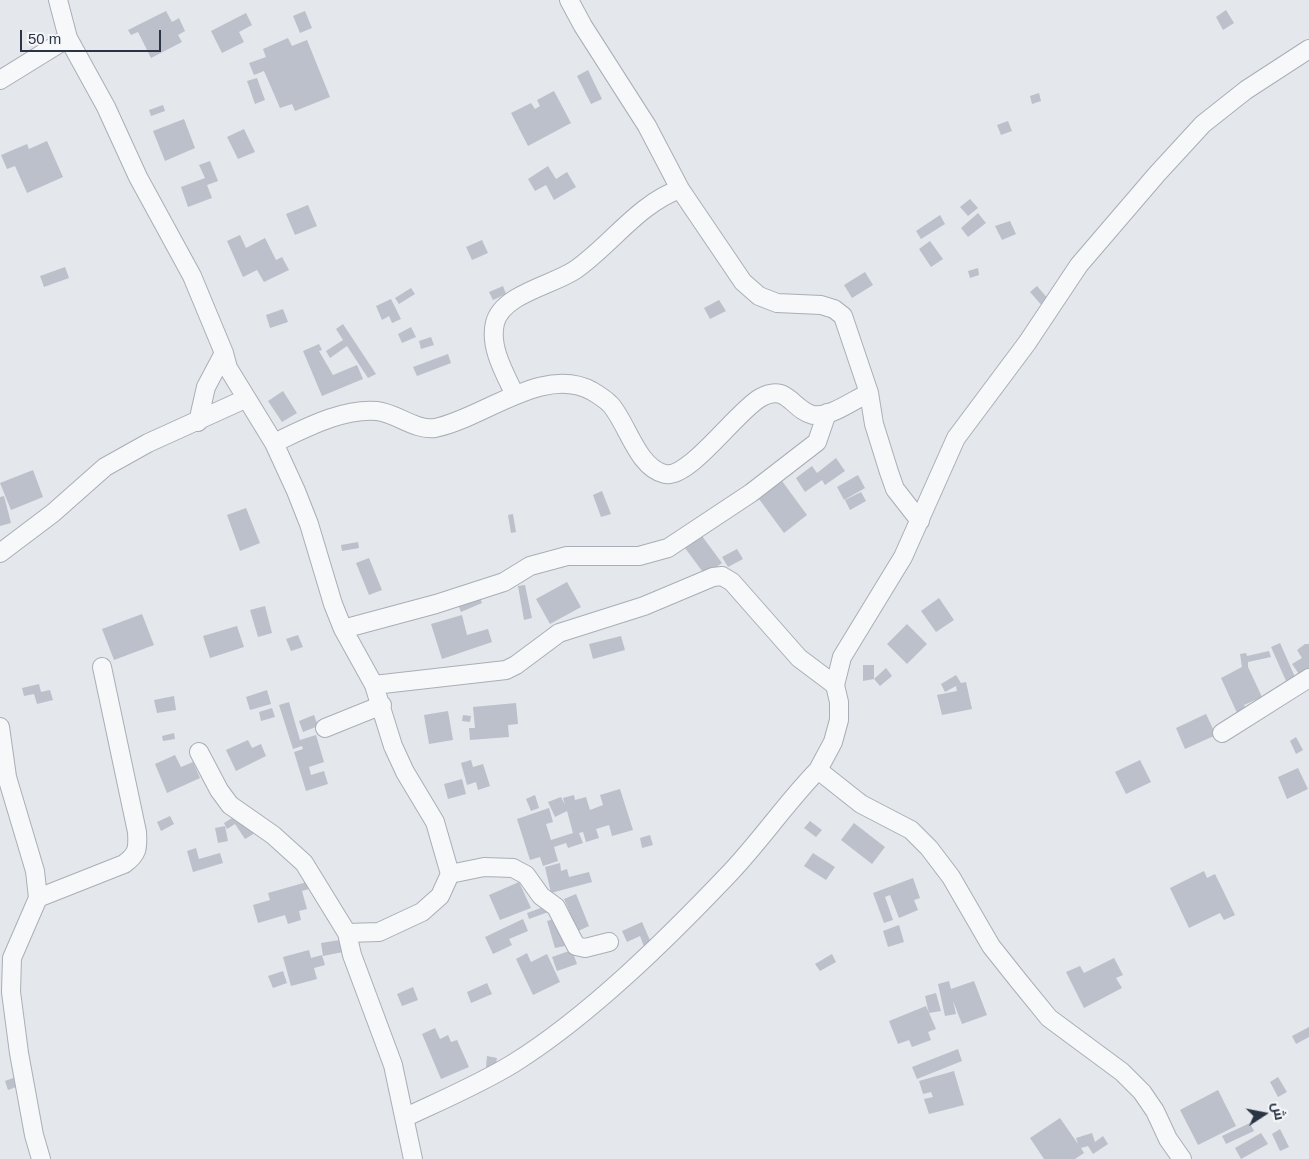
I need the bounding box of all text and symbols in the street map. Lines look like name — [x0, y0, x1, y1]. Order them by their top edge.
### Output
scale bar — [22, 20, 164, 52]
text: 50 m — [28, 30, 61, 47]
north arrow — [1239, 1089, 1289, 1139]
text: ش — [1269, 1101, 1288, 1121]

